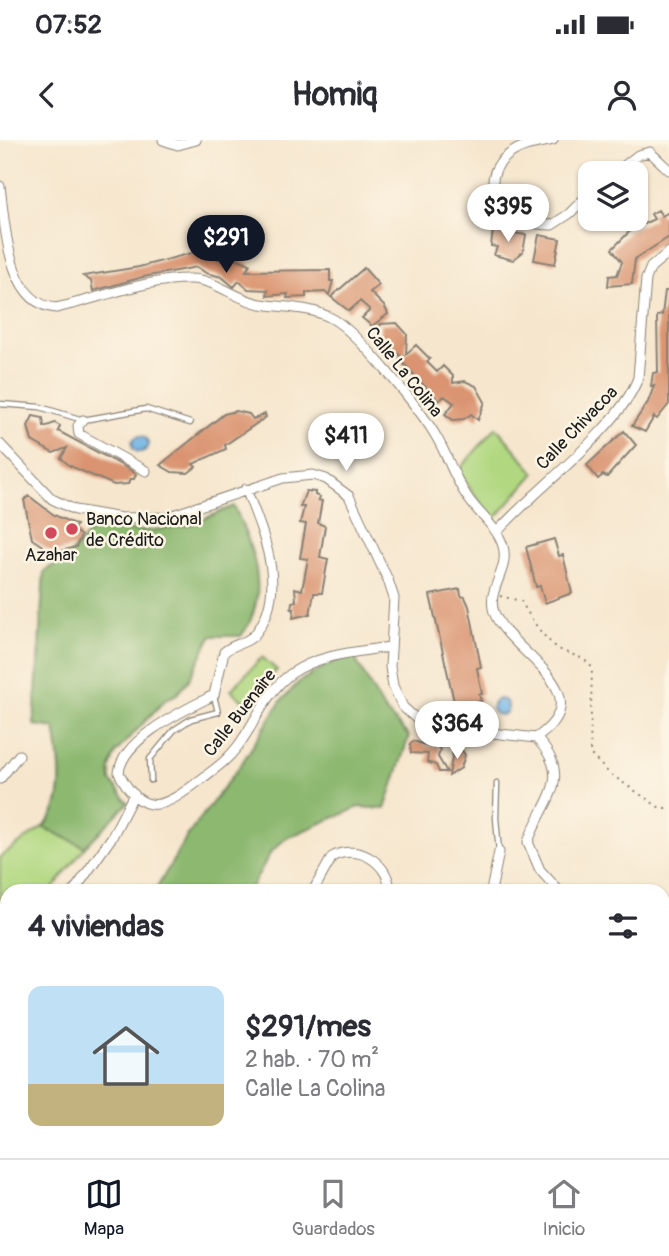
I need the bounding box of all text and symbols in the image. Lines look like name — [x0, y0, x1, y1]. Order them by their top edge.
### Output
text: 07:52 — [35, 9, 102, 41]
text: Homiq — [292, 75, 377, 115]
icon: back — [28, 76, 66, 114]
icon: person — [603, 76, 641, 114]
map controls — [578, 161, 648, 231]
button: layers — [578, 161, 648, 231]
pin: $395 — [467, 184, 549, 244]
text: $395 — [483, 192, 533, 221]
pin: $291 — [185, 216, 267, 275]
text: $291 — [203, 223, 249, 252]
street label: Calle La Colina — [360, 322, 448, 422]
street label: Calle Chivacoa — [531, 381, 623, 475]
pin: $411 — [305, 414, 387, 473]
text: $411 — [324, 421, 368, 450]
place label: Banco Nacional de Crédito — [86, 508, 202, 552]
marker: Banco Nacional de Crédito — [64, 521, 80, 537]
marker: Azahar — [43, 525, 59, 541]
place label: Azahar — [25, 544, 78, 567]
street label: Calle Buenaire — [199, 664, 282, 762]
pin: $364 — [416, 702, 498, 761]
text: $364 — [431, 709, 483, 738]
icon: filters — [604, 907, 642, 945]
text: 4 viviendas — [28, 908, 164, 945]
text: $291/mes — [245, 1008, 371, 1045]
icon: home — [84, 1014, 168, 1098]
text: 2 hab. · 70 m² — [245, 1045, 379, 1074]
text: Calle La Colina — [245, 1074, 385, 1103]
tab: Mapa — [84, 1175, 124, 1241]
tab: Guardados — [292, 1175, 375, 1241]
tab: Inicio — [542, 1175, 585, 1241]

